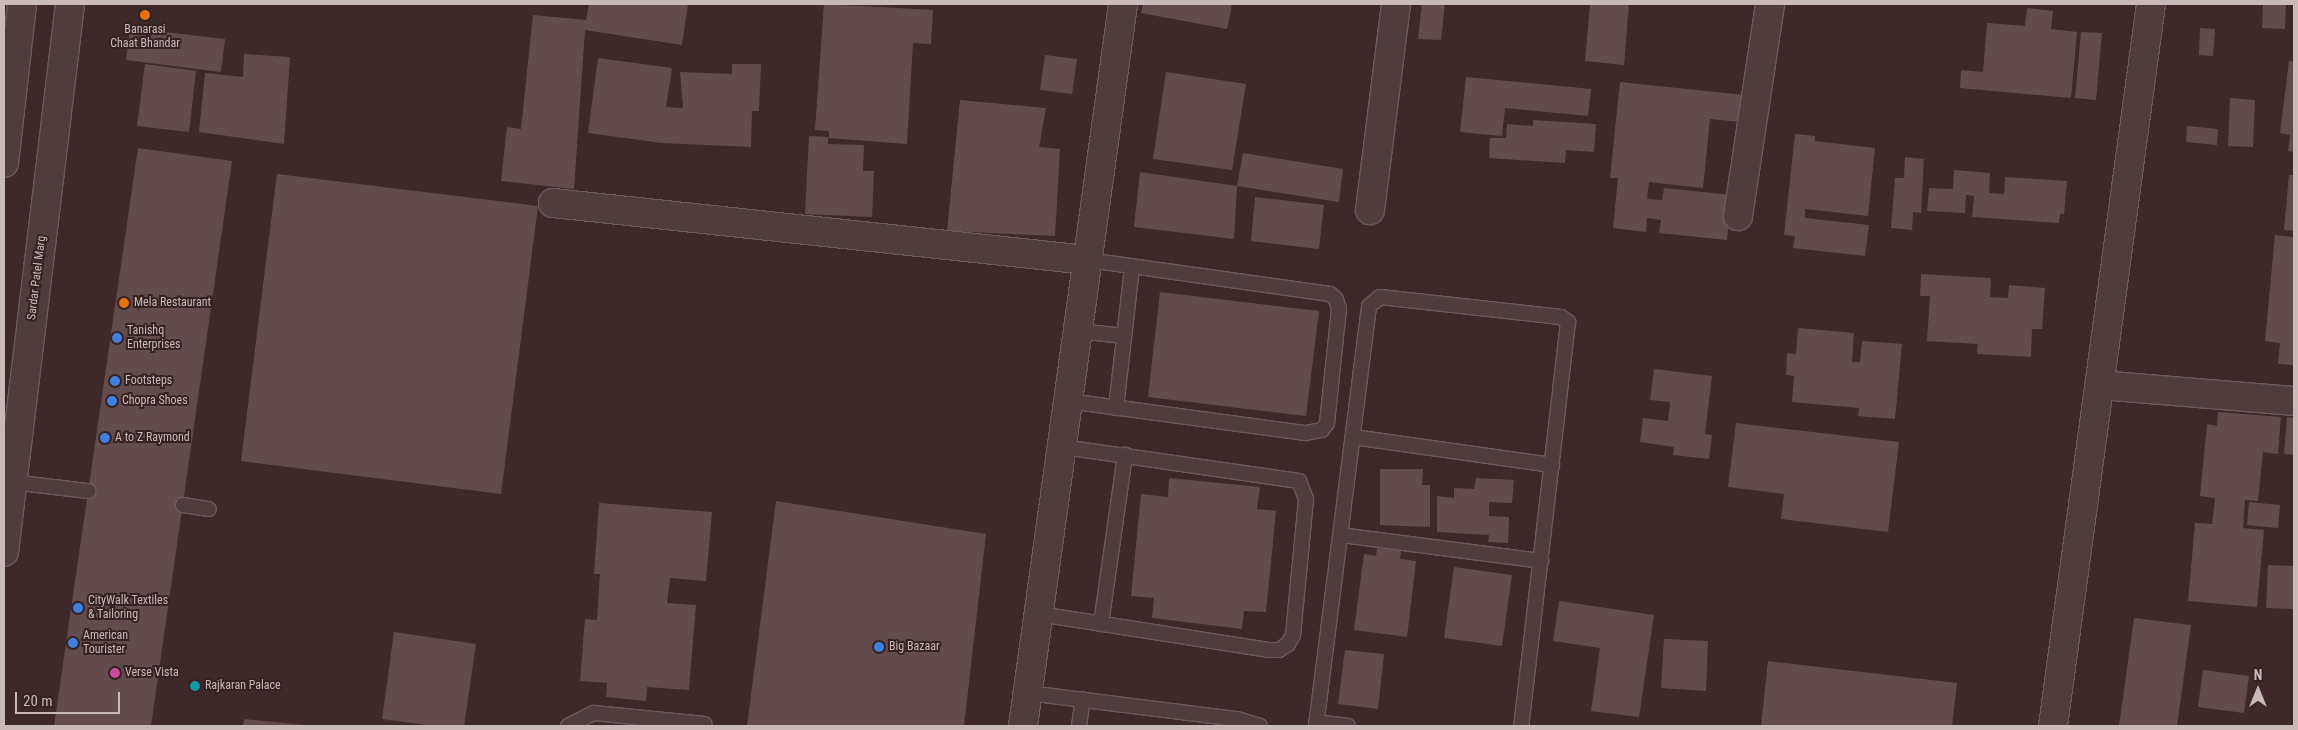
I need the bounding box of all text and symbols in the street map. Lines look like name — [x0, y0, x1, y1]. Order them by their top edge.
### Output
marker: Banarasi Chaat Bhandar — [139, 9, 151, 21]
place label: Banarasi Chaat Bhandar — [110, 23, 180, 51]
street label: Sardar Patel Marg — [25, 235, 49, 321]
place label: Mela Restaurant — [134, 296, 211, 310]
marker: Mela Restaurant — [118, 297, 130, 309]
place label: Tanishq Enterprises — [127, 324, 181, 352]
marker: Tanishq Enterprises — [111, 332, 123, 344]
place label: Footsteps — [125, 374, 172, 388]
marker: Footsteps — [109, 375, 121, 387]
place label: Chopra Shoes — [122, 394, 188, 408]
marker: Chopra Shoes — [106, 395, 118, 407]
place label: A to Z Raymond — [115, 431, 190, 445]
marker: A to Z Raymond — [99, 432, 111, 444]
place label: CityWalk Textiles & Tailoring — [88, 594, 168, 622]
marker: CityWalk Textiles & Tailoring — [72, 602, 84, 614]
place label: American Tourister — [83, 629, 128, 657]
marker: American Tourister — [67, 637, 79, 649]
place label: Big Bazaar — [889, 640, 940, 654]
marker: Big Bazaar — [873, 641, 885, 653]
north arrow — [2233, 665, 2283, 715]
place label: Verse Vista — [125, 666, 179, 680]
marker: Verse Vista — [109, 667, 121, 679]
text: N — [2254, 667, 2262, 683]
place label: Rajkaran Palace — [205, 679, 281, 693]
marker: Rajkaran Palace — [189, 680, 201, 692]
scale bar — [18, 682, 122, 714]
text: 20 m — [23, 692, 53, 710]

